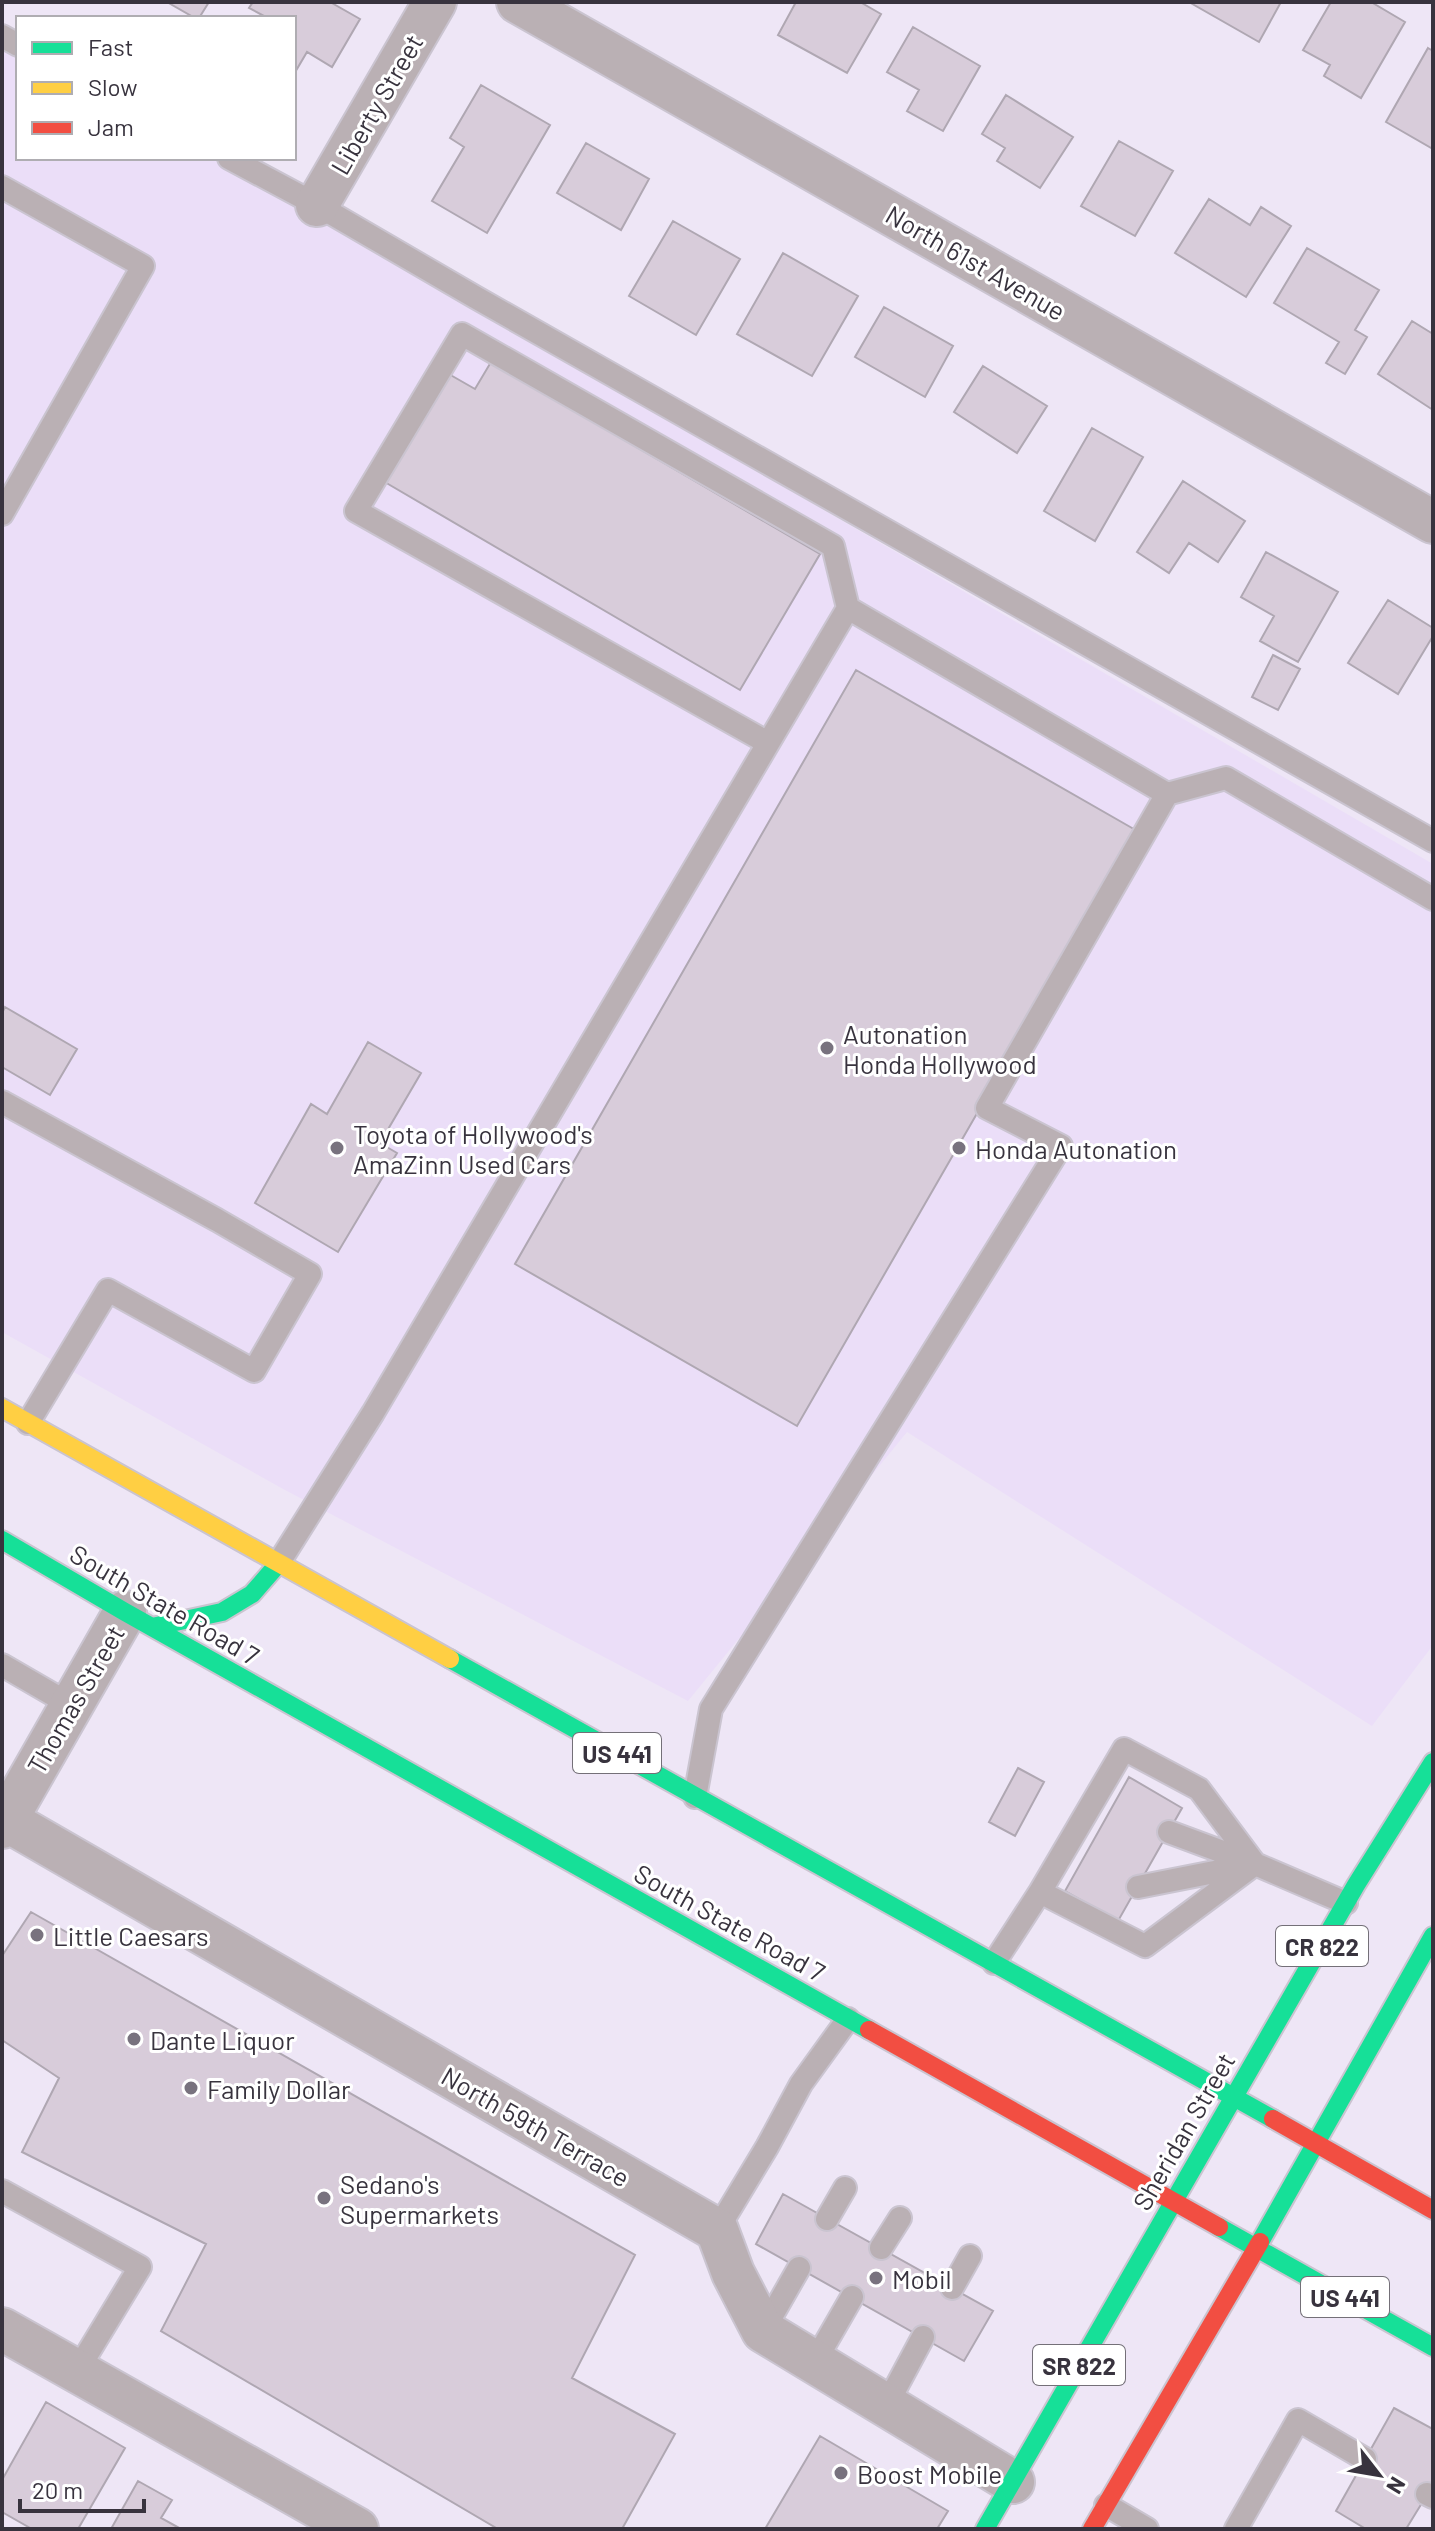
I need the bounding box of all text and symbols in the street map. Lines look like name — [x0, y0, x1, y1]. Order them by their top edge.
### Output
legend — [16, 16, 296, 160]
street label: Liberty Street — [323, 28, 429, 180]
text: Fast — [88, 32, 133, 61]
text: Slow — [88, 72, 137, 101]
text: Jam — [88, 112, 134, 141]
street label: North 61st Avenue — [881, 198, 1071, 326]
place label: Autonation Honda Hollywood — [843, 1018, 1037, 1079]
marker: Autonation Honda Hollywood — [818, 1039, 836, 1057]
place label: Toyota of Hollywood's AmaZinn Used Cars — [353, 1118, 593, 1179]
place label: Honda Autonation — [975, 1133, 1177, 1164]
marker: Toyota of Hollywood's AmaZinn Used Cars — [328, 1139, 346, 1157]
marker: Honda Autonation — [950, 1139, 968, 1157]
street label: South State Road 7 — [65, 1537, 265, 1671]
street label: Thomas Street — [20, 1619, 130, 1779]
road number: US 441 — [573, 1733, 661, 1773]
street label: South State Road 7 — [629, 1857, 831, 1987]
place label: Little Caesars — [53, 1920, 209, 1951]
marker: Little Caesars — [28, 1926, 46, 1944]
road number: CR 822 — [1276, 1926, 1368, 1966]
place label: Dante Liquor — [150, 2024, 295, 2055]
marker: Dante Liquor — [125, 2030, 143, 2048]
street label: Sheridan Street — [1125, 2047, 1241, 2215]
street label: North 59th Terrace — [436, 2060, 636, 2192]
place label: Family Dollar — [207, 2073, 351, 2104]
marker: Family Dollar — [182, 2079, 200, 2097]
place label: Sedano's Supermarkets — [340, 2168, 499, 2229]
marker: Sedano's Supermarkets — [315, 2189, 333, 2207]
place label: Mobil — [892, 2263, 952, 2294]
marker: Mobil — [867, 2269, 885, 2287]
road number: US 441 — [1301, 2277, 1389, 2317]
road number: SR 822 — [1033, 2345, 1125, 2385]
north arrow — [1339, 2435, 1419, 2515]
place label: Boost Mobile — [857, 2458, 1002, 2489]
scale bar — [20, 2463, 144, 2513]
marker: Boost Mobile — [832, 2464, 850, 2482]
text: N — [1382, 2473, 1412, 2499]
text: 20 m — [32, 2475, 83, 2504]

